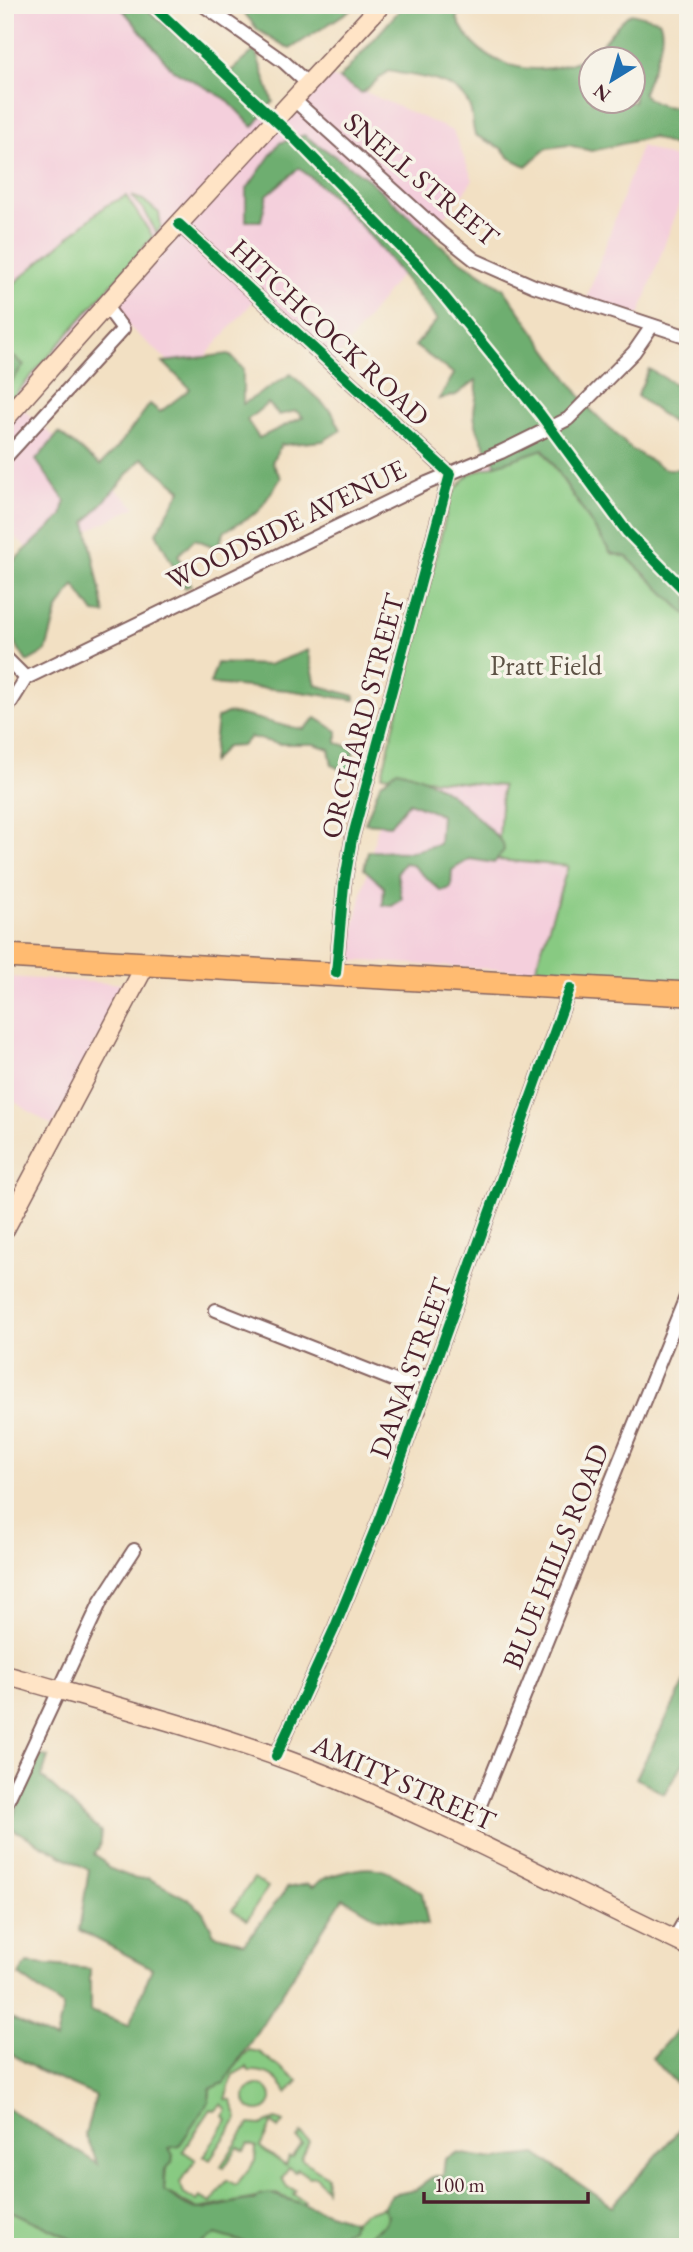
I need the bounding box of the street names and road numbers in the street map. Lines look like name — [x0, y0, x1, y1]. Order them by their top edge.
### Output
street label: SNELL STREET — [337, 104, 507, 254]
street label: HITCHCOCK ROAD — [223, 230, 437, 434]
street label: WOODSIDE AVENUE — [160, 450, 412, 598]
street label: ORCHARD STREET — [312, 589, 412, 842]
street label: DANA STREET — [361, 1273, 459, 1463]
street label: BLUE HILLS ROAD — [493, 1438, 617, 1674]
street label: AMITY STREET — [306, 1725, 501, 1839]

